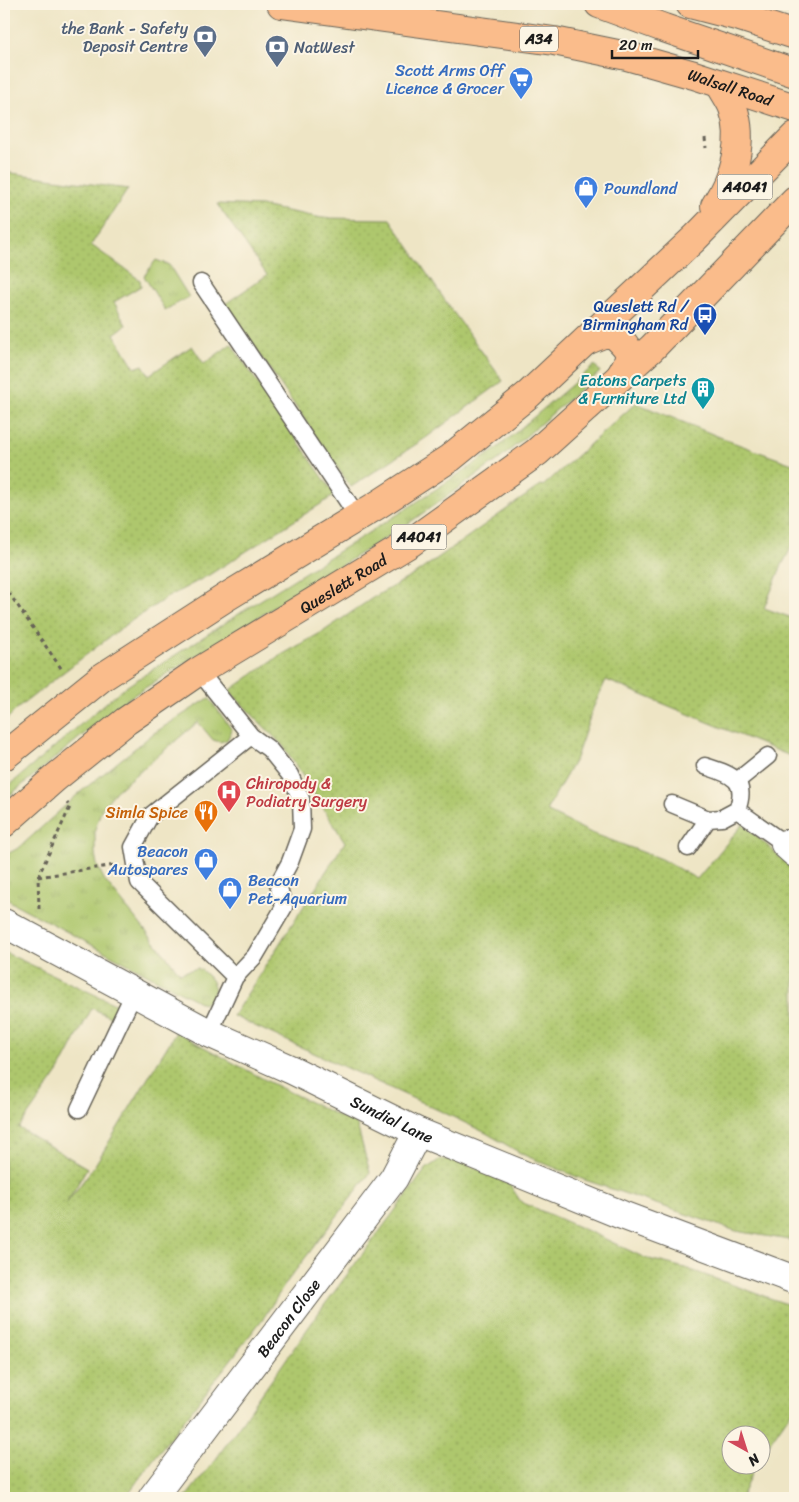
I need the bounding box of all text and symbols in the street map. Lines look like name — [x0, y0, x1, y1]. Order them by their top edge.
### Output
place label: the Bank - Safety Deposit Centre — [61, 14, 189, 61]
bank icon: the Bank - Safety Deposit Centre — [192, 24, 218, 58]
road number: A34 — [520, 26, 558, 52]
scale bar — [612, 28, 698, 60]
text: 20 m — [619, 32, 653, 58]
place label: NatWest — [294, 33, 355, 62]
bank icon: NatWest — [264, 34, 290, 68]
place label: Scott Arms Off Licence & Grocer — [386, 56, 507, 103]
street label: Walsall Road — [684, 60, 778, 115]
supermarket icon: Scott Arms Off Licence & Grocer — [508, 66, 534, 100]
place label: Poundland — [604, 174, 679, 203]
road number: A4041 — [718, 174, 772, 200]
shop icon: Poundland — [573, 175, 599, 209]
place label: Queslett Rd / Birmingham Rd — [582, 292, 690, 339]
bus stop icon: Queslett Rd / Birmingham Rd — [692, 302, 718, 336]
place label: Eatons Carpets & Furniture Ltd — [578, 366, 688, 413]
building icon: Eatons Carpets & Furniture Ltd — [690, 376, 716, 410]
road number: A4041 — [392, 524, 446, 550]
street label: Queslett Road — [294, 545, 394, 622]
place label: Chiropody & Podiatry Surgery — [246, 769, 368, 816]
hospital icon: Chiropody & Podiatry Surgery — [216, 779, 242, 813]
place label: Simla Spice — [105, 798, 188, 827]
restaurant icon: Simla Spice — [193, 799, 219, 833]
place label: Beacon Autospares — [107, 837, 189, 884]
shop icon: Beacon Autospares — [193, 847, 219, 881]
place label: Beacon Pet-Aquarium — [248, 866, 347, 913]
shop icon: Beacon Pet-Aquarium — [217, 876, 243, 910]
street label: Sundial Lane — [345, 1087, 438, 1152]
street label: Beacon Close — [249, 1272, 328, 1364]
north arrow — [722, 1424, 772, 1474]
text: N — [742, 1446, 766, 1473]

